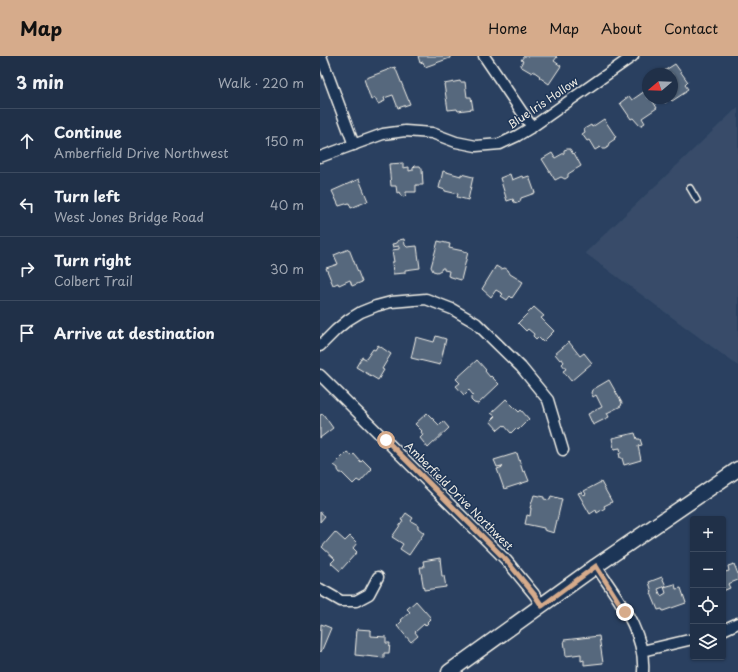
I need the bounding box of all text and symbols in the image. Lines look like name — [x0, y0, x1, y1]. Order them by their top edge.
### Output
text: Map — [20, 14, 62, 42]
text: Home — [488, 18, 527, 39]
text: Map — [549, 18, 579, 39]
text: About — [601, 18, 642, 39]
text: Contact — [664, 18, 718, 39]
north arrow — [642, 68, 678, 104]
text: 3 min — [16, 69, 64, 95]
street label: Blue Iris Hollow — [504, 72, 582, 132]
text: Walk · 220 m — [218, 73, 304, 92]
text: Continue — [54, 120, 122, 143]
icon: ahead — [16, 130, 38, 152]
text: 150 m — [265, 131, 304, 150]
text: Amberfield Drive Northwest — [54, 143, 228, 162]
text: Turn left — [54, 184, 120, 207]
icon: left — [16, 194, 38, 216]
text: 40 m — [270, 195, 304, 214]
text: West Jones Bridge Road — [54, 207, 204, 226]
text: Turn right — [54, 248, 131, 271]
icon: right — [16, 258, 38, 280]
text: 30 m — [270, 259, 304, 278]
text: Colbert Trail — [54, 271, 133, 290]
text: Arrive at destination — [54, 321, 215, 344]
icon: arrive — [16, 322, 38, 344]
route start — [377, 431, 395, 449]
street label: Amberfield Drive Northwest — [401, 437, 518, 554]
map controls — [690, 516, 726, 660]
button: + — [690, 516, 726, 552]
button: − — [690, 552, 726, 588]
button: locate — [690, 588, 726, 624]
route end — [616, 603, 634, 621]
button: layers — [690, 624, 726, 660]

